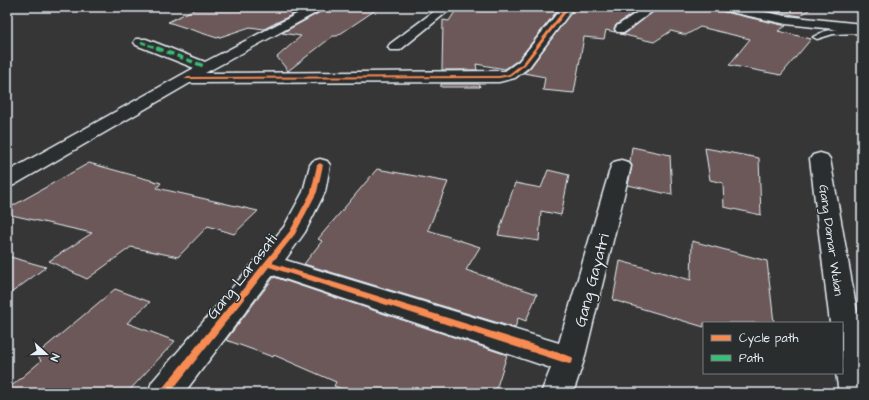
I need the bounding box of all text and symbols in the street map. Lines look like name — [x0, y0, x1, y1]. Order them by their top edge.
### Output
street label: Gang Damar Wulan — [813, 183, 848, 298]
street label: Gang Larasati — [201, 229, 283, 325]
street label: Gang Gayatri — [569, 231, 616, 330]
legend — [703, 322, 843, 374]
text: Cycle path — [739, 330, 798, 348]
north arrow — [26, 334, 66, 374]
text: Path — [739, 350, 764, 367]
text: N — [47, 351, 63, 363]

